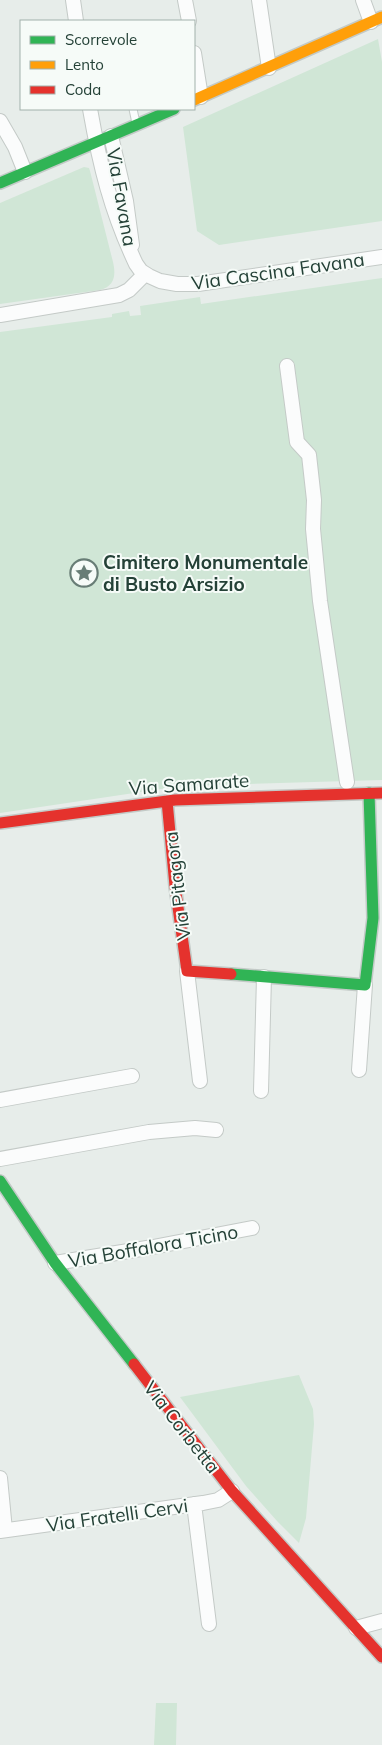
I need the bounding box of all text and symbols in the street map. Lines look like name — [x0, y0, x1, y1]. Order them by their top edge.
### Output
legend — [20, 20, 195, 110]
text: Scorrevole — [65, 30, 137, 49]
text: Lento — [65, 55, 104, 74]
text: Coda — [65, 80, 101, 99]
street label: Via Favana — [102, 146, 142, 248]
street label: Via Cascina Favana — [190, 247, 366, 295]
place label: Cimitero Monumentale di Busto Arsizio — [103, 550, 308, 596]
place icon: Cimitero Monumentale di Busto Arsizio — [69, 558, 99, 588]
street label: Via Samarate — [128, 768, 250, 800]
street label: Via Pitagora — [158, 830, 196, 942]
street label: Via Boffalora Ticino — [66, 1219, 240, 1273]
street label: Via Corbetta — [139, 1376, 225, 1478]
street label: Via Fratelli Cervi — [45, 1493, 189, 1537]

